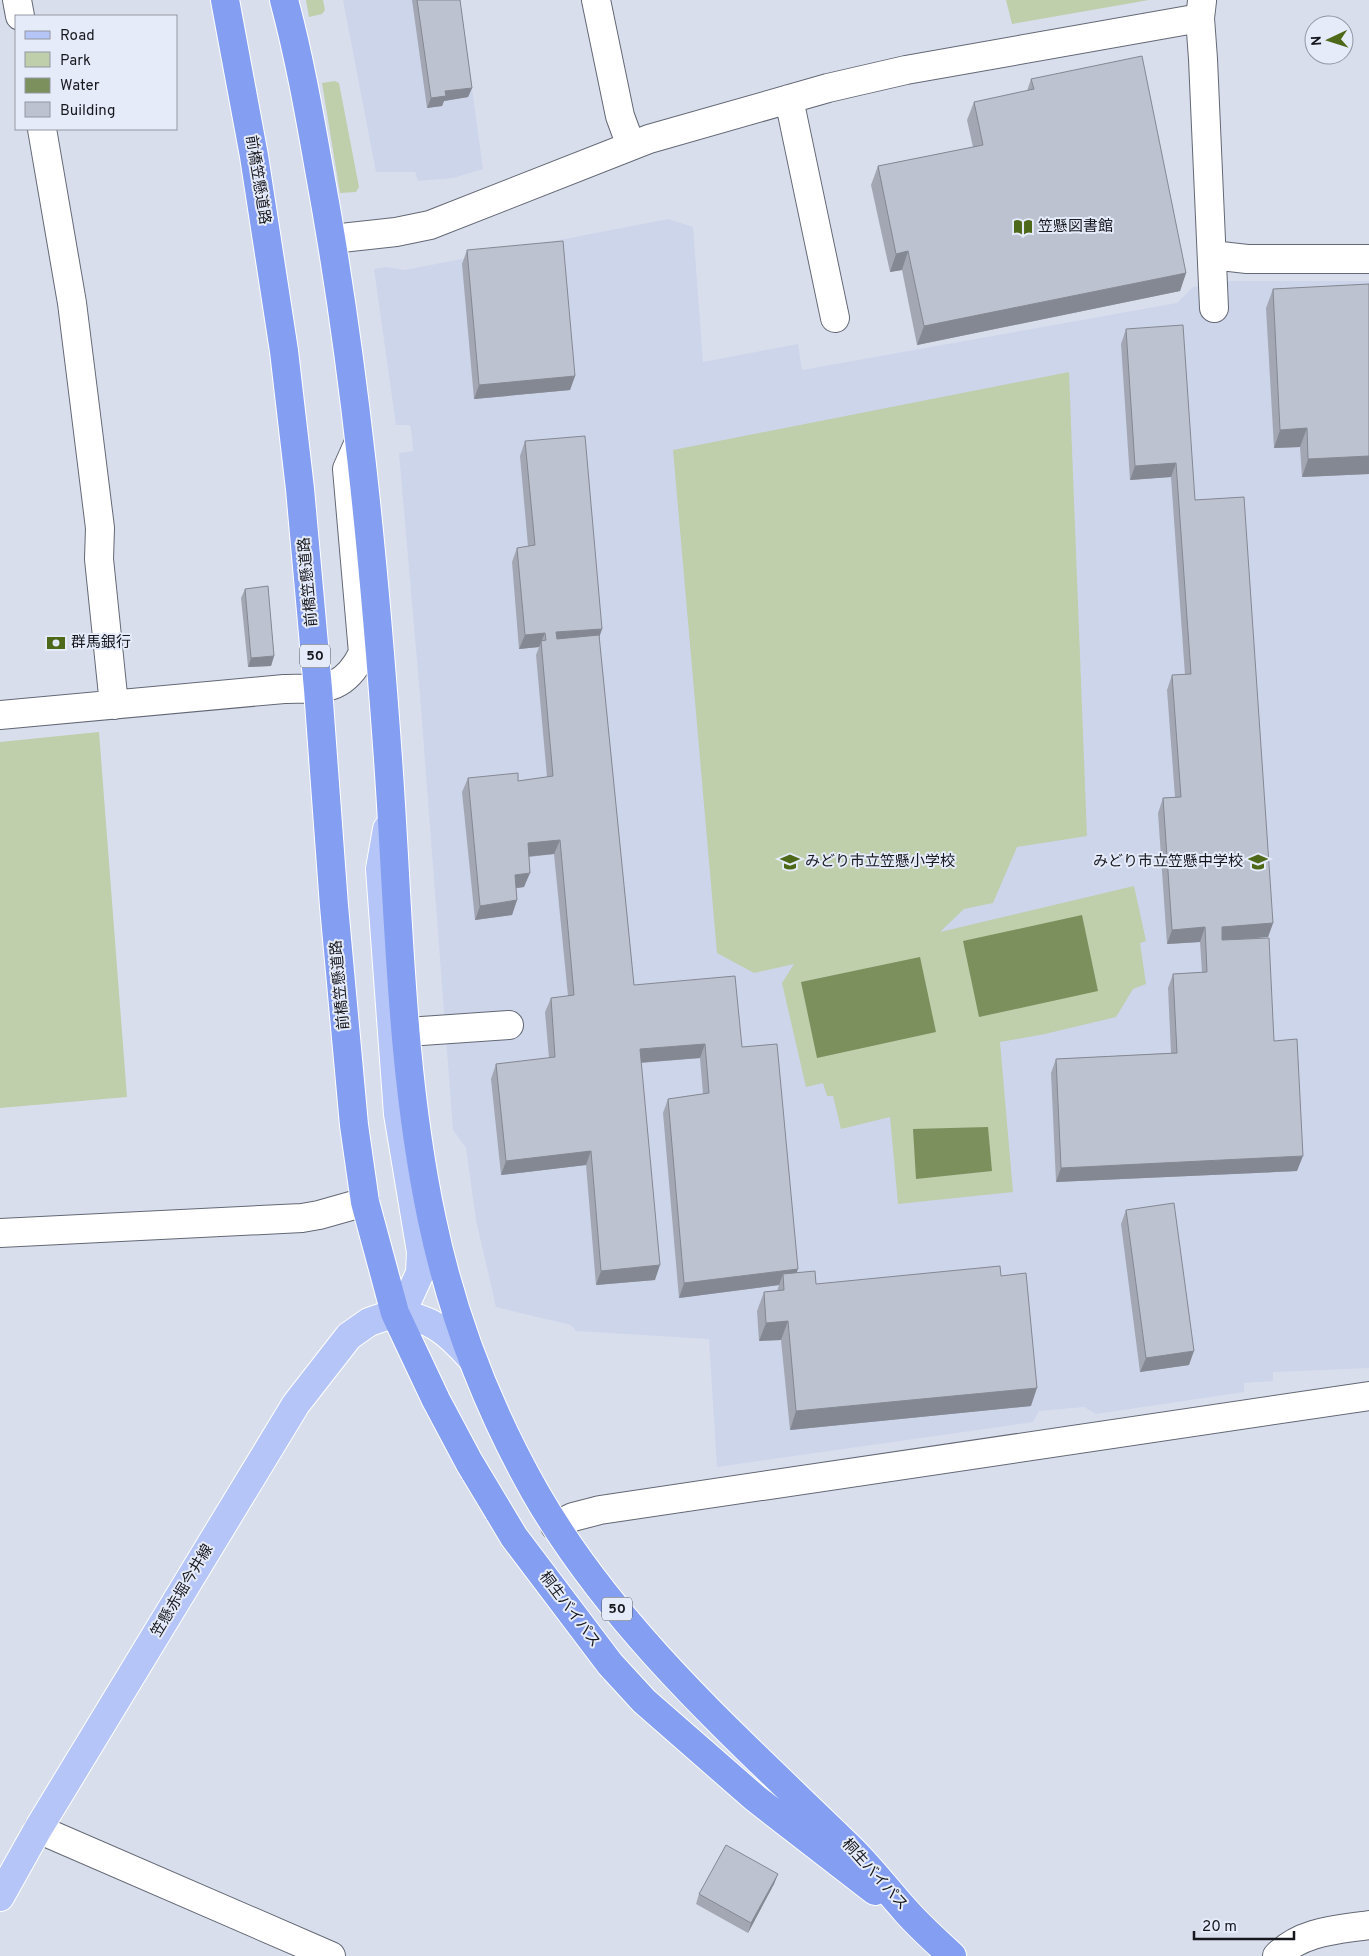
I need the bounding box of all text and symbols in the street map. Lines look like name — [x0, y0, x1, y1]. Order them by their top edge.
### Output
legend — [15, 15, 178, 130]
north arrow — [1304, 15, 1354, 65]
text: Road — [60, 27, 95, 46]
text: N — [1309, 35, 1326, 46]
text: Park — [60, 52, 91, 71]
text: Water — [60, 77, 100, 96]
text: Building — [60, 102, 115, 121]
street label: 前橋笠懸道路 — [241, 134, 273, 226]
library icon: 笠懸図書館 — [1012, 216, 1034, 238]
place label: 笠懸図書館 — [1038, 218, 1113, 237]
street label: 前橋笠懸道路 — [296, 536, 322, 628]
bank icon: 群馬銀行 — [45, 632, 67, 654]
place label: 群馬銀行 — [71, 634, 131, 653]
road number: 50 — [300, 644, 330, 668]
school or university icon: みどり市立笠懸小学校 — [779, 851, 801, 873]
school or university icon: みどり市立笠懸中学校 — [1247, 851, 1269, 873]
place label: みどり市立笠懸小学校 — [805, 853, 955, 872]
place label: みどり市立笠懸中学校 — [1093, 853, 1243, 872]
street label: 前橋笠懸道路 — [328, 939, 354, 1031]
street label: 笠懸赤堀今井線 — [147, 1541, 218, 1641]
street label: 桐生バイパス — [534, 1568, 604, 1652]
road number: 50 — [602, 1598, 632, 1620]
street label: 桐生バイパス — [837, 1835, 911, 1915]
scale bar — [1194, 1908, 1294, 1940]
text: 20 m — [1202, 1918, 1237, 1937]

